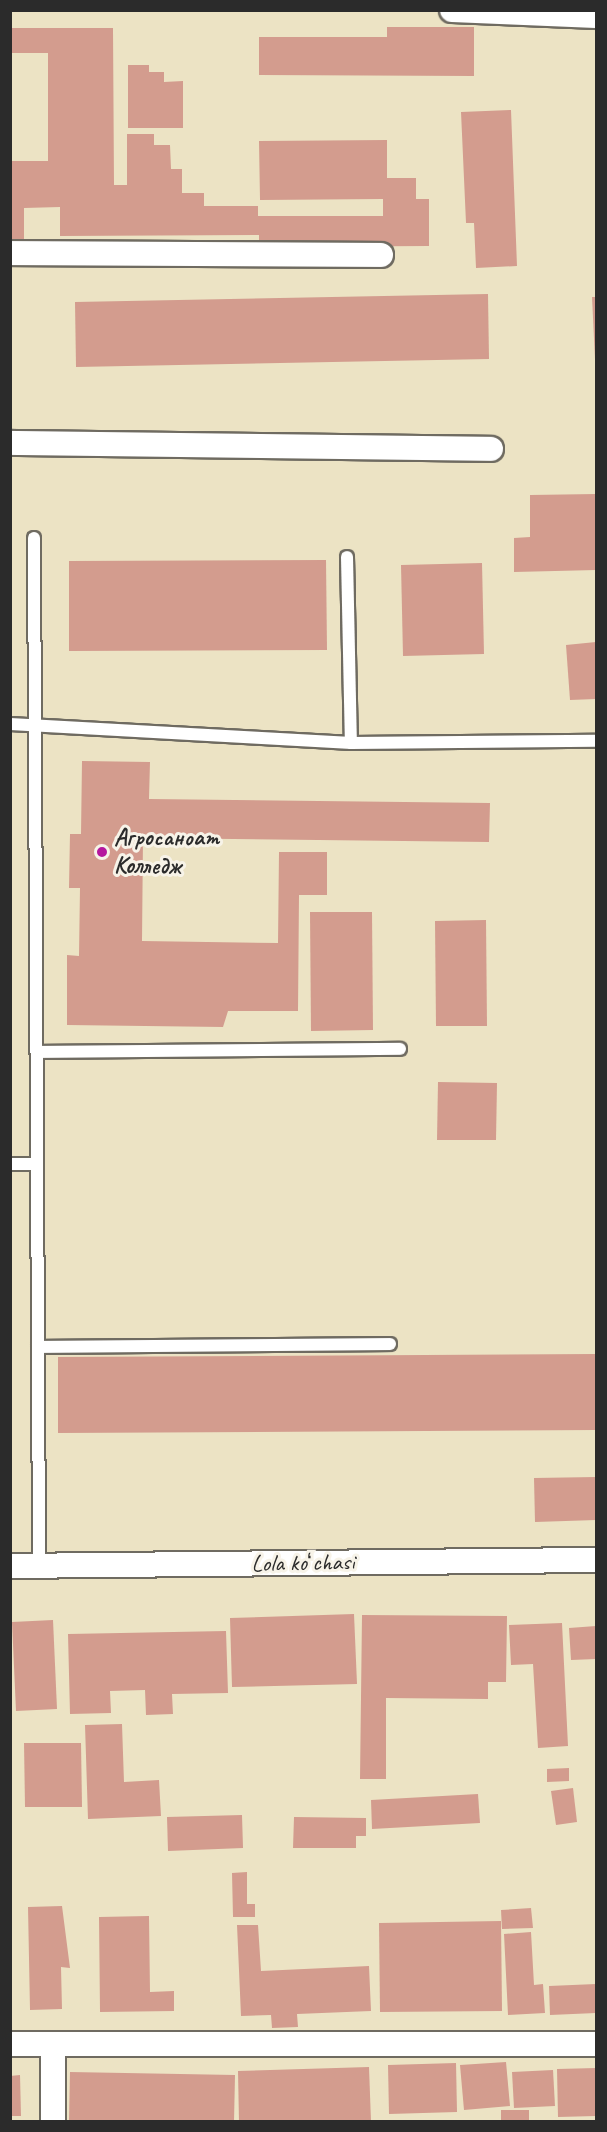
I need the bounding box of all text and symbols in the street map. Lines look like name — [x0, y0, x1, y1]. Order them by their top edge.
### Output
place label: Агросаноат Колледж — [114, 824, 219, 880]
marker: Агросаноат Колледж — [95, 845, 109, 859]
street label: Lola koʻchasi — [251, 1548, 355, 1578]

